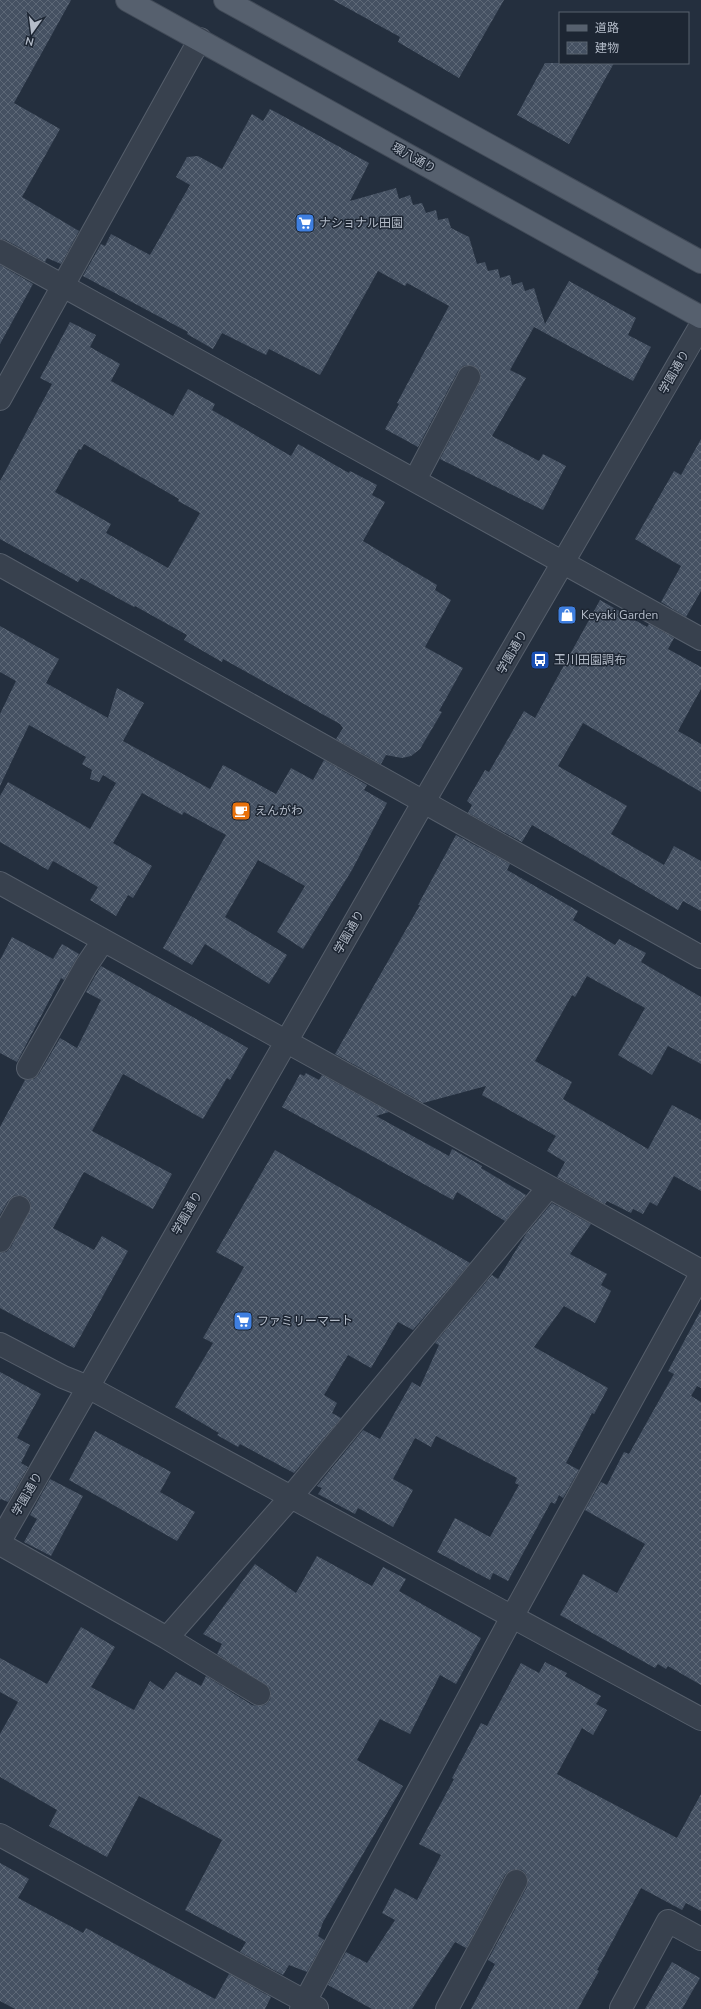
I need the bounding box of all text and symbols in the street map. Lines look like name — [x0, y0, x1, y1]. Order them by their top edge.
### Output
north arrow — [12, 12, 52, 52]
legend — [559, 12, 689, 64]
text: 道路 — [595, 20, 619, 36]
text: N — [24, 33, 36, 49]
text: 建物 — [595, 40, 619, 56]
street label: 環八通り — [389, 139, 439, 177]
supermarket icon: ナショナル田園 — [294, 212, 316, 234]
place label: ナショナル田園 — [319, 215, 403, 231]
street label: 学園通り — [655, 347, 693, 397]
shop icon: Keyaki Garden — [556, 604, 578, 626]
place label: Keyaki Garden — [581, 607, 658, 623]
street label: 学園通り — [493, 627, 531, 677]
bus stop icon: 玉川田園調布 — [529, 649, 551, 671]
place label: 玉川田園調布 — [554, 652, 626, 668]
cafe icon: えんがわ — [230, 800, 252, 822]
place label: えんがわ — [255, 803, 303, 819]
street label: 学園通り — [330, 907, 368, 957]
street label: 学園通り — [168, 1188, 206, 1238]
supermarket icon: ファミリーマート — [232, 1310, 254, 1332]
place label: ファミリーマート — [257, 1313, 353, 1329]
street label: 学園通り — [8, 1469, 46, 1519]

